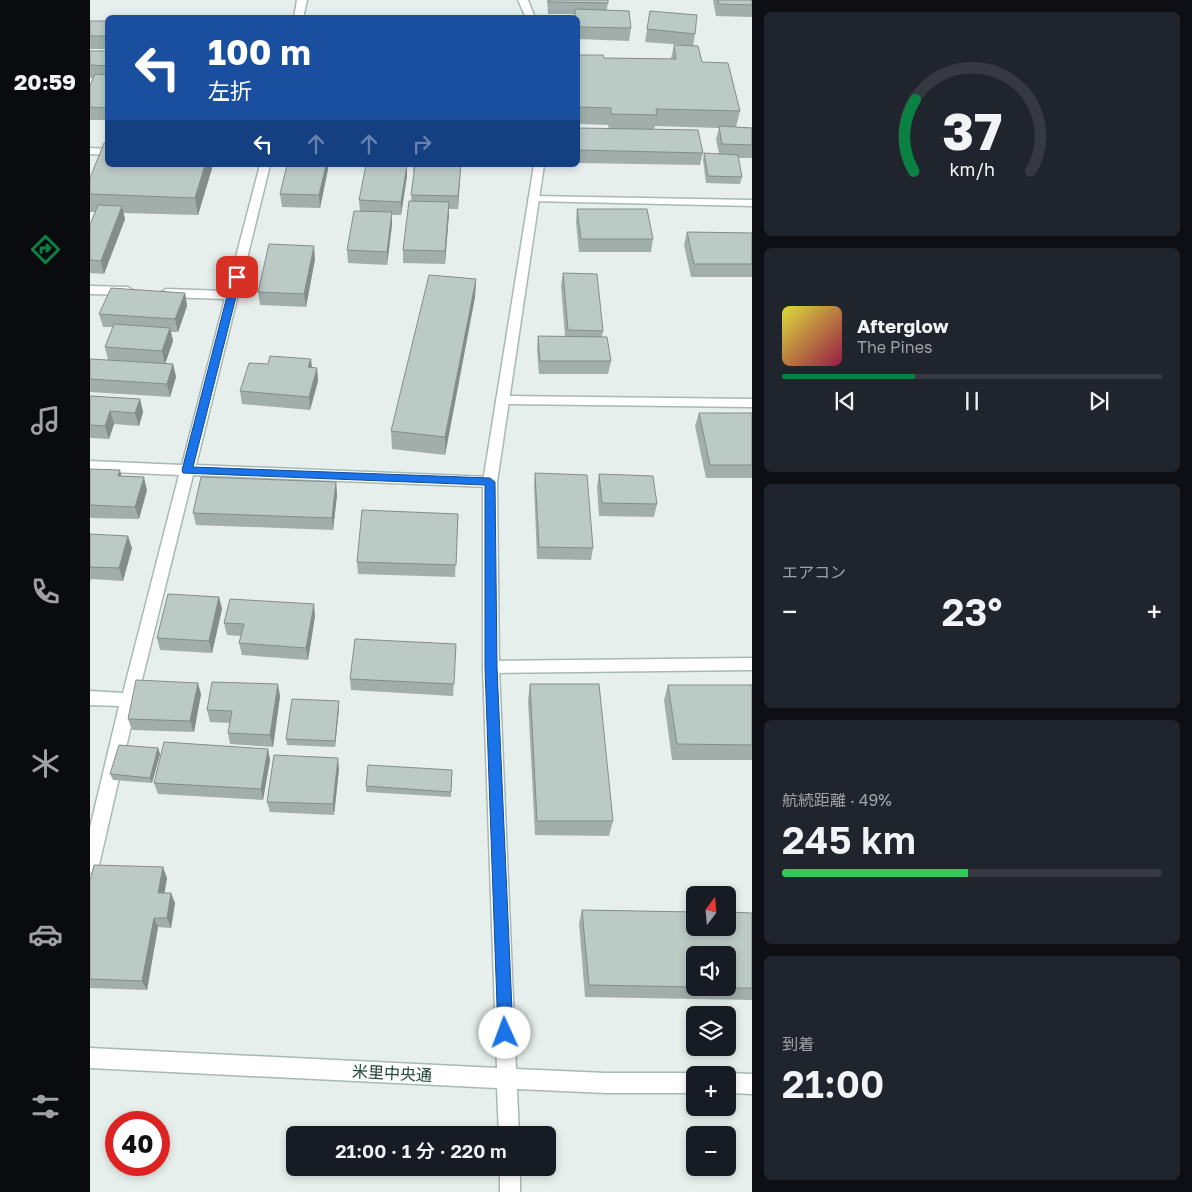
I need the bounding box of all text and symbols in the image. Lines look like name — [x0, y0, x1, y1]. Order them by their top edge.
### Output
text: 100 m — [208, 31, 311, 73]
icon: left — [125, 35, 190, 100]
text: 20:59 — [14, 68, 76, 95]
text: 左折 — [208, 77, 252, 104]
text: 37 — [942, 99, 1002, 161]
icon: left — [249, 130, 277, 158]
icon: ahead — [302, 130, 330, 158]
icon: ahead — [355, 130, 383, 158]
icon: right — [408, 130, 436, 158]
text: km/h — [949, 158, 995, 180]
icon: directions — [28, 232, 63, 267]
pin — [216, 256, 258, 298]
icon: arrive — [223, 263, 251, 291]
text: Afterglow — [857, 314, 948, 337]
text: The Pines — [857, 337, 932, 357]
icon: previous — [831, 387, 859, 415]
icon: pause — [958, 387, 986, 415]
icon: next — [1085, 387, 1113, 415]
icon: music — [28, 403, 63, 438]
text: エアコン — [782, 562, 846, 582]
icon: phone — [28, 574, 63, 609]
text: 23° — [942, 589, 1002, 634]
text: − — [782, 595, 797, 628]
text: + — [1147, 595, 1162, 628]
icon: climate — [28, 746, 63, 781]
text: 航続距離 · 49% — [782, 790, 892, 810]
text: 245 km — [782, 817, 916, 862]
north arrow — [686, 886, 736, 936]
map controls — [686, 886, 736, 1176]
icon: car — [28, 917, 63, 952]
button: sound — [686, 946, 736, 996]
position arrow — [478, 1006, 530, 1058]
button: layers — [686, 1006, 736, 1056]
text: 到着 — [782, 1034, 814, 1054]
street label: 米里中央通 — [352, 1061, 432, 1085]
text: 21:00 — [782, 1061, 884, 1106]
button: + — [686, 1066, 736, 1116]
icon: filters — [28, 1089, 63, 1124]
speed limit sign: 40 — [105, 1111, 170, 1176]
button: − — [686, 1126, 736, 1176]
text: 21:00 · 1 分 · 220 m — [335, 1139, 507, 1162]

